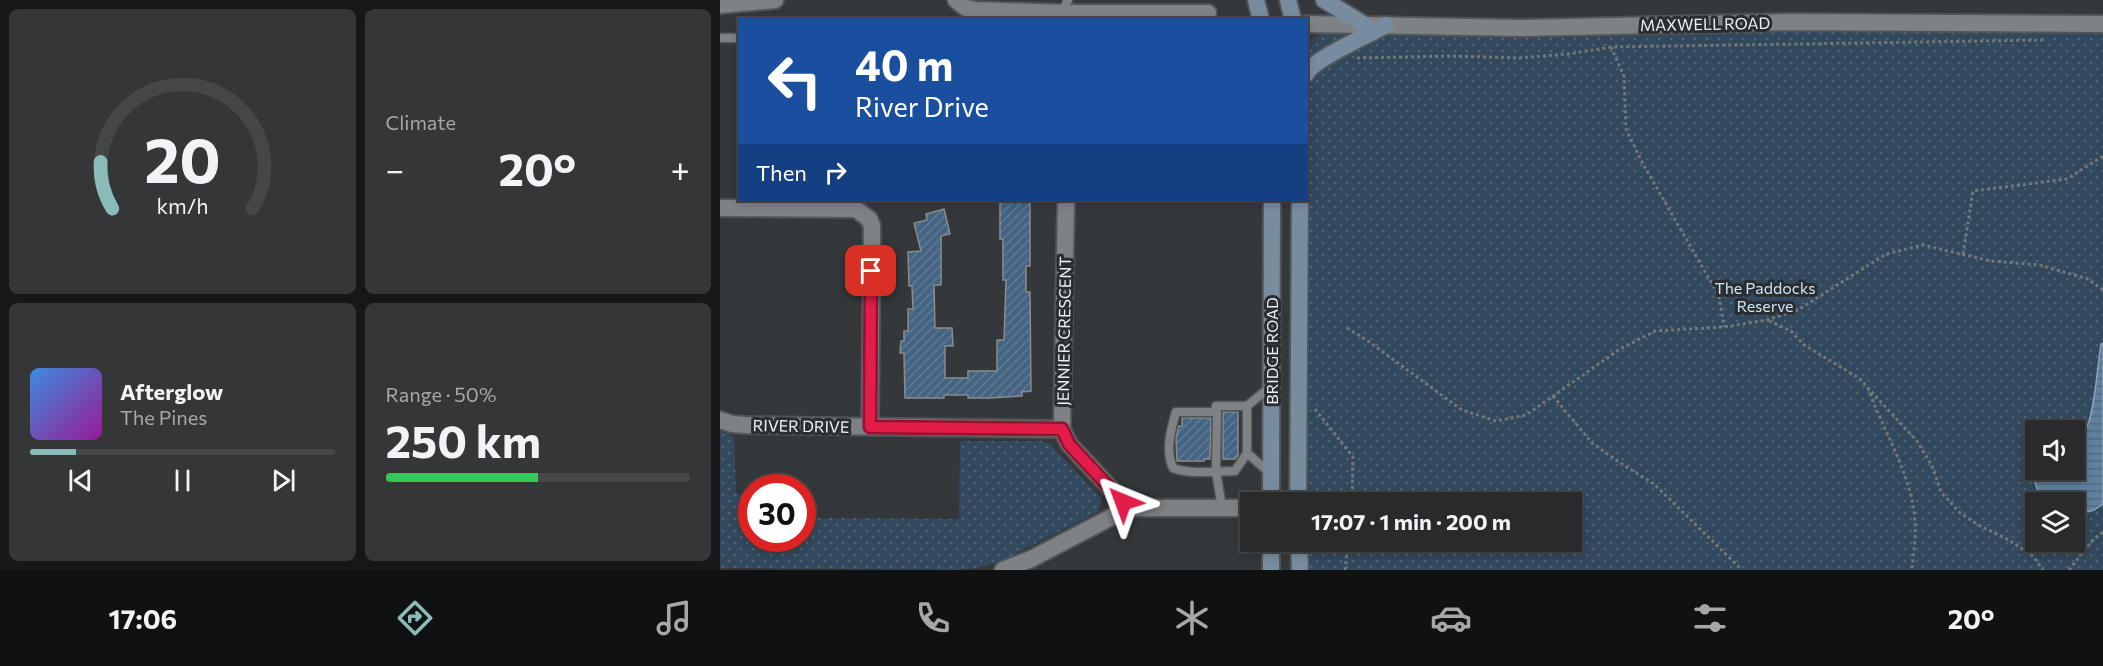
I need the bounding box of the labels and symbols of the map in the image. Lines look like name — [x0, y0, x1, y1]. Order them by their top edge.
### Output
street label: MAXWELL ROAD — [1640, 13, 1770, 34]
pin — [845, 245, 896, 296]
street label: JENNIER CRESCENT — [1053, 256, 1074, 406]
park label: The Paddocks Reserve — [1714, 278, 1816, 315]
street label: BRIDGE ROAD — [1262, 297, 1281, 405]
street label: RIVER DRIVE — [752, 415, 850, 436]
position arrow — [1091, 470, 1155, 534]
speed limit sign: 30 — [738, 474, 816, 552]

